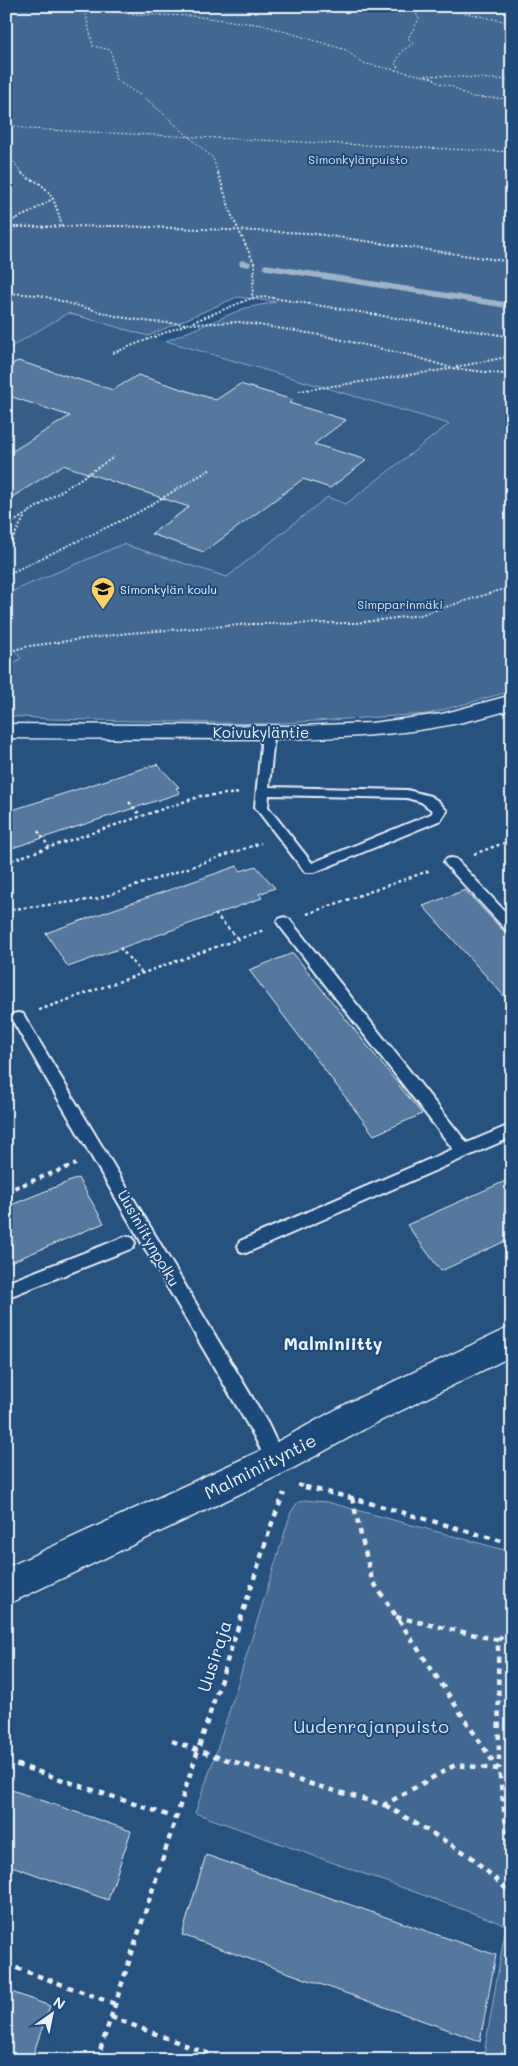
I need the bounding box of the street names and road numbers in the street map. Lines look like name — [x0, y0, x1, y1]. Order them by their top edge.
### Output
street label: Koivukyläntie — [213, 722, 309, 742]
street label: Uusiniitynpolku — [113, 1186, 185, 1290]
street label: Malminiityntie — [200, 1427, 320, 1505]
street label: Uusiraja — [191, 1617, 237, 1695]

